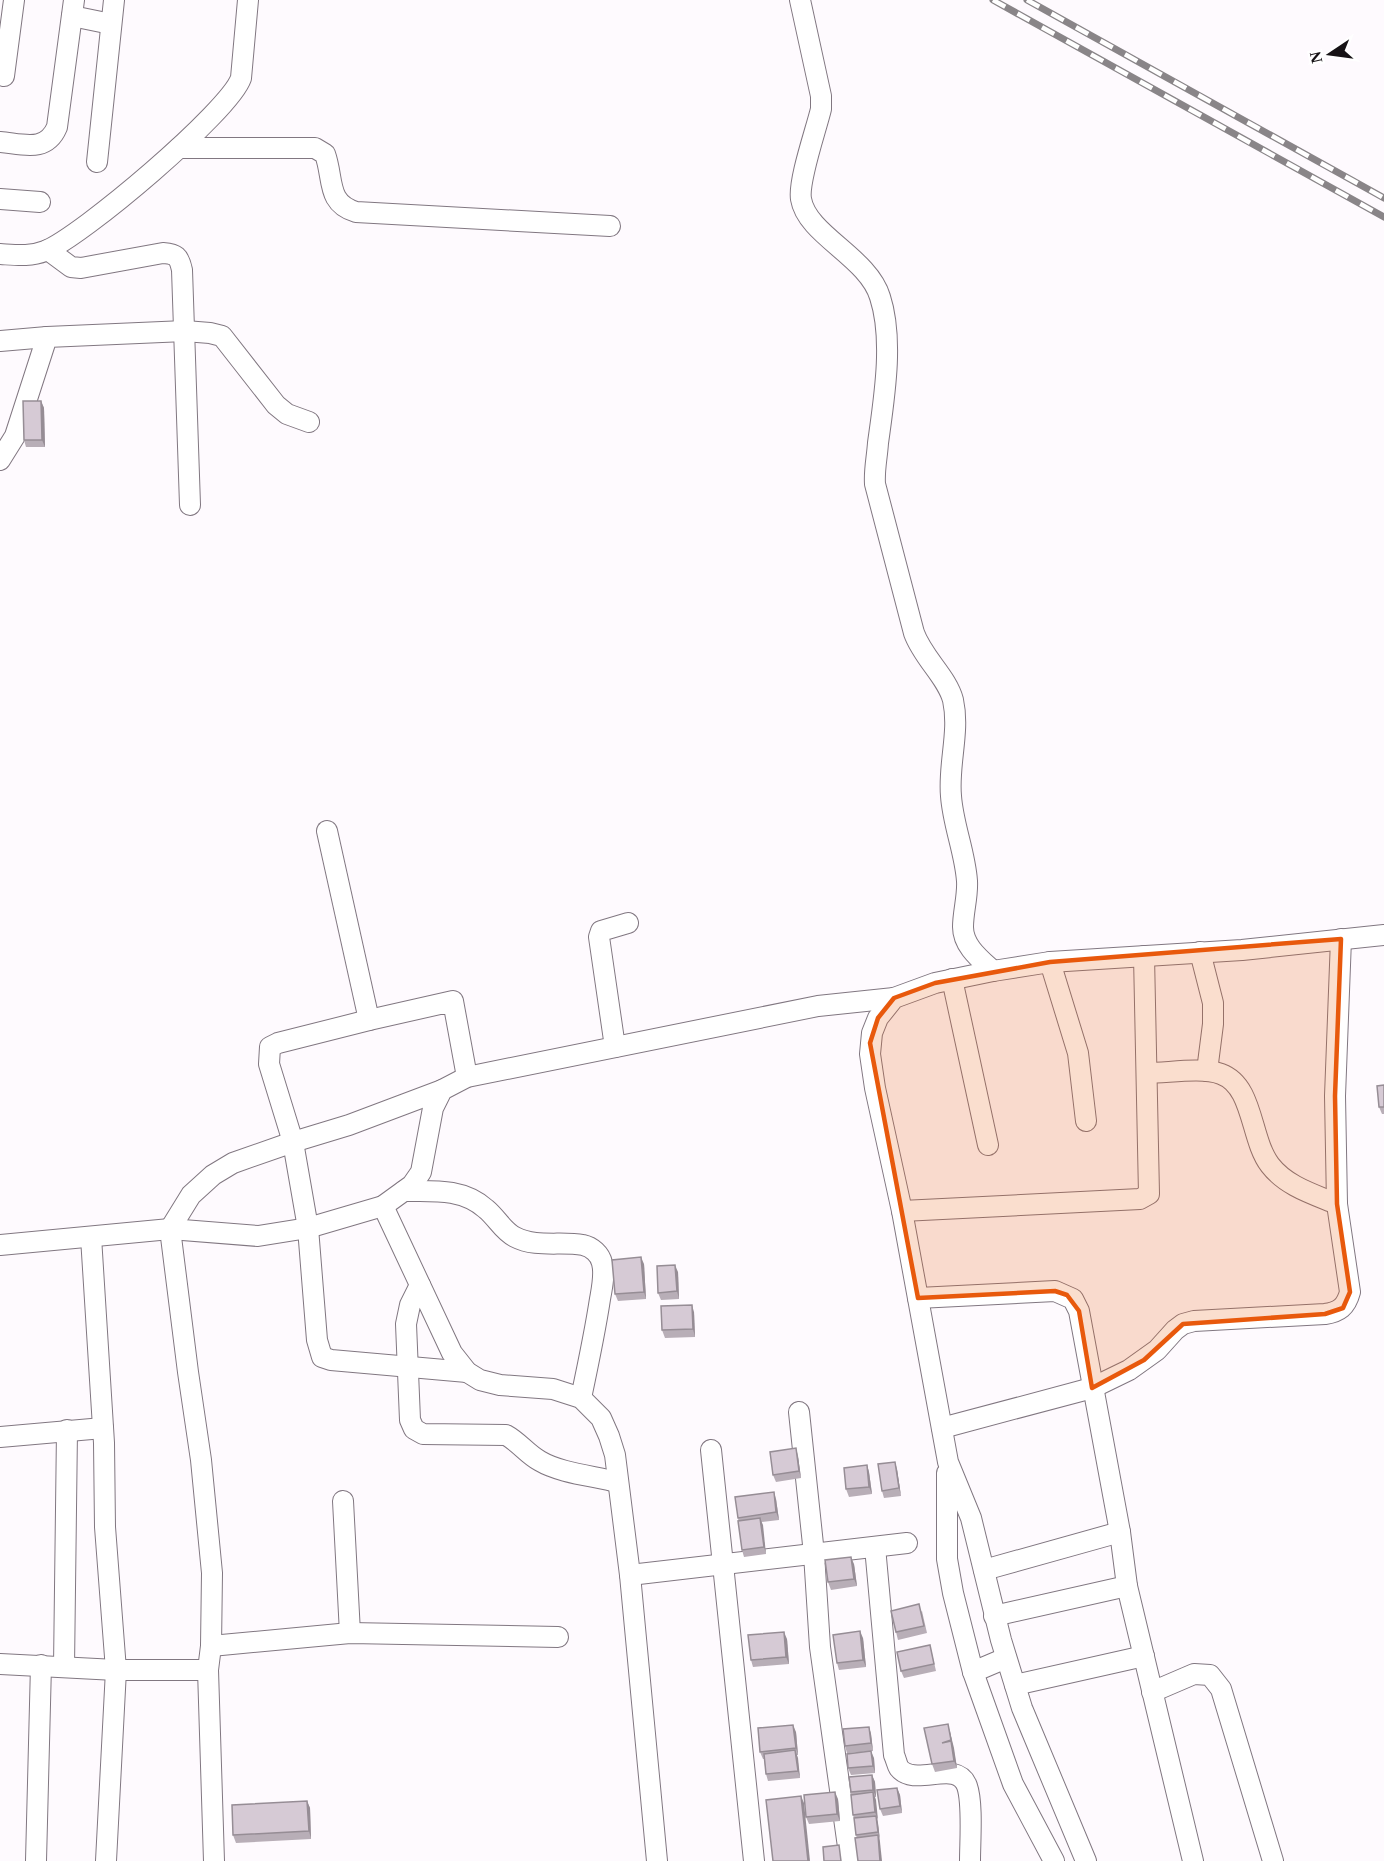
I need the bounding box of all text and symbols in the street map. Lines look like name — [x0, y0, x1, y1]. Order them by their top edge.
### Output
north arrow — [1300, 24, 1360, 84]
text: N — [1306, 49, 1325, 65]

